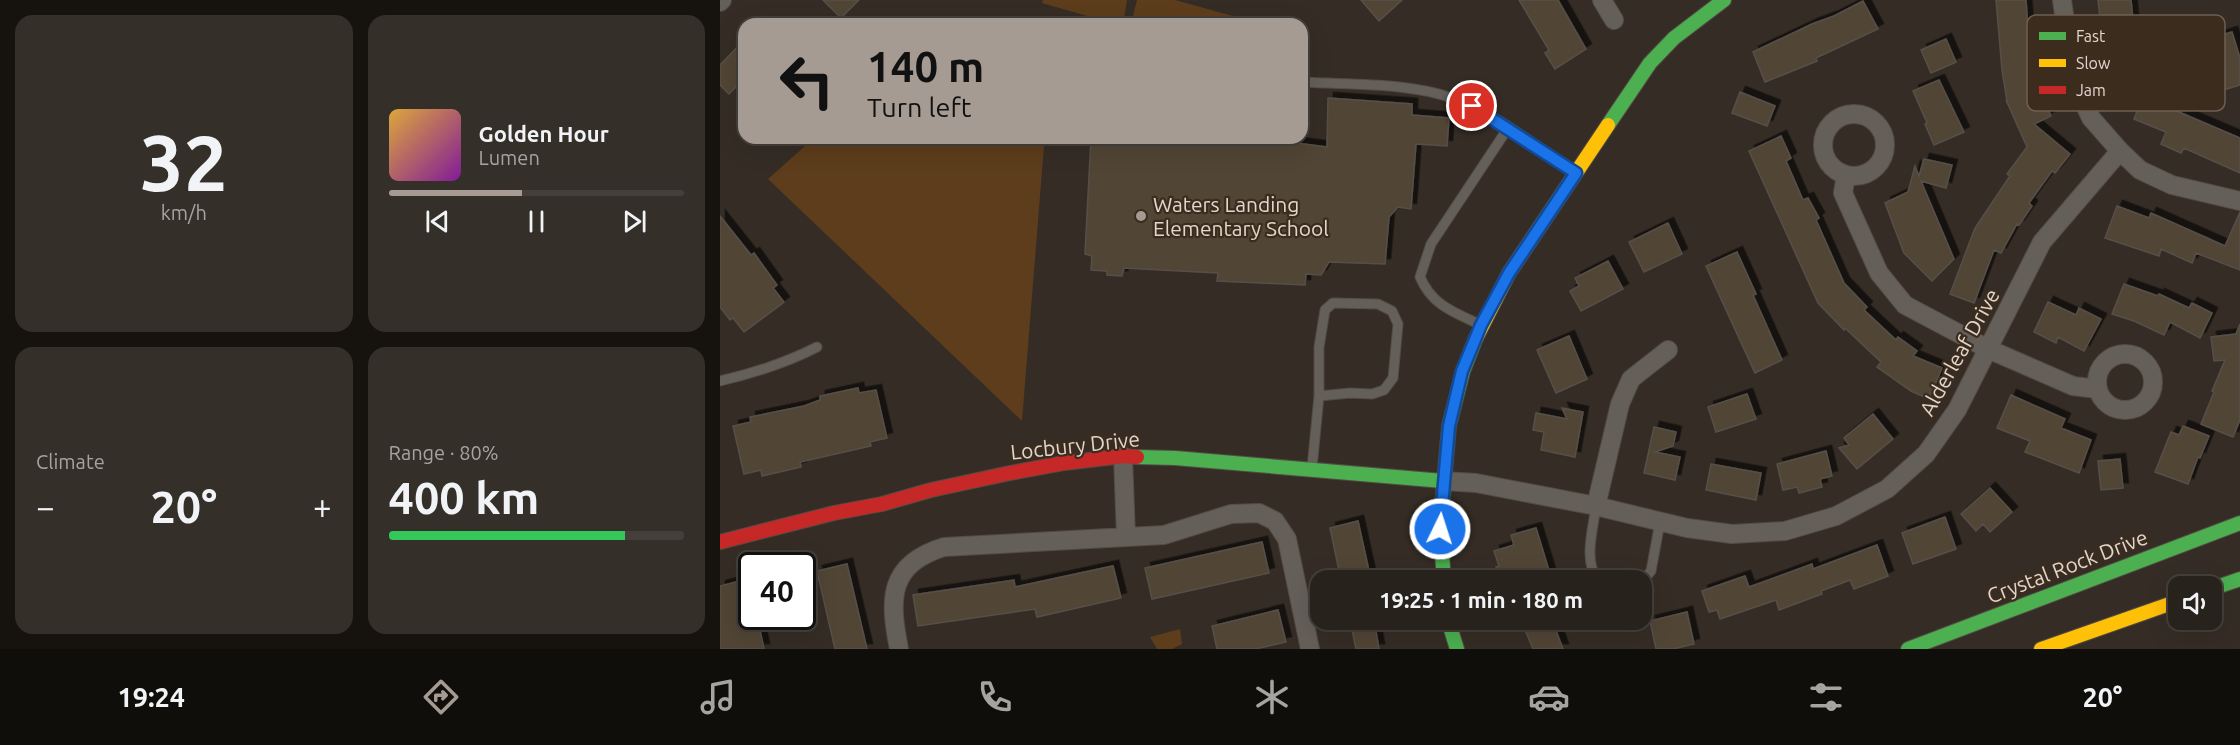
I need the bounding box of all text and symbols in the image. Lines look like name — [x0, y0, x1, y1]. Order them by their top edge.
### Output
legend — [2027, 15, 2225, 111]
text: Fast — [2076, 27, 2106, 45]
icon: left — [768, 42, 846, 120]
text: 140 m — [867, 43, 984, 90]
text: Slow — [2076, 54, 2111, 72]
pin — [1446, 80, 1497, 131]
text: Jam — [2076, 81, 2106, 99]
icon: arrive — [1455, 89, 1488, 122]
text: Turn left — [867, 92, 971, 122]
text: 32 — [140, 118, 228, 206]
text: Golden Hour — [479, 121, 609, 146]
text: Lumen — [479, 146, 540, 169]
place label: Waters Landing Elementary School — [1153, 192, 1329, 240]
text: km/h — [161, 201, 207, 224]
icon: previous — [421, 205, 454, 238]
icon: pause — [520, 205, 553, 238]
icon: next — [618, 205, 651, 238]
marker: Waters Landing Elementary School — [1134, 209, 1148, 223]
street label: Alderleaf Drive — [1914, 284, 2004, 420]
street label: Locbury Drive — [1009, 426, 1141, 464]
text: Range · 80% — [389, 441, 499, 464]
text: Climate — [36, 450, 105, 473]
text: 400 km — [389, 472, 539, 523]
text: 20° — [150, 481, 217, 532]
text: − — [36, 488, 55, 525]
text: + — [313, 488, 332, 525]
position arrow — [1408, 497, 1472, 561]
street label: Crystal Rock Drive — [1983, 524, 2151, 608]
speed limit sign: 40 — [738, 552, 816, 630]
map controls — [2168, 576, 2222, 630]
button: sound — [2168, 576, 2222, 630]
text: 19:25 · 1 min · 180 m — [1379, 587, 1583, 612]
icon: directions — [420, 676, 462, 718]
icon: music — [697, 676, 739, 718]
icon: phone — [974, 676, 1016, 718]
icon: climate — [1251, 676, 1293, 718]
icon: car — [1528, 676, 1570, 718]
icon: filters — [1805, 676, 1847, 718]
text: 19:24 — [118, 682, 185, 712]
text: 20° — [2082, 682, 2122, 712]

